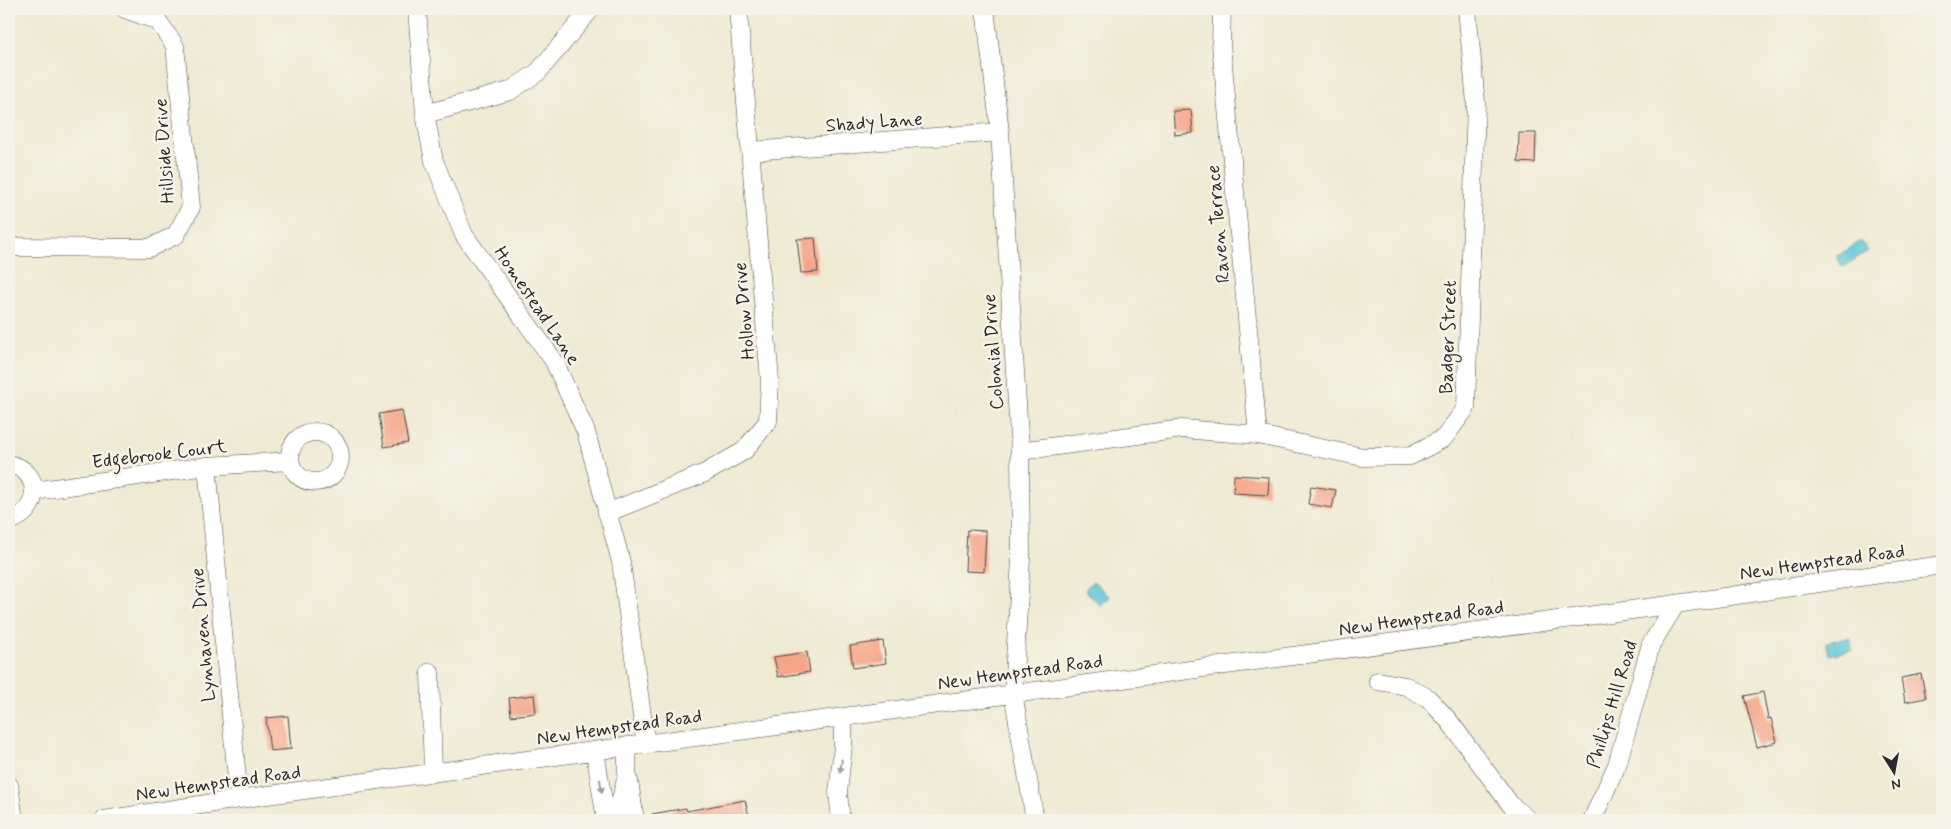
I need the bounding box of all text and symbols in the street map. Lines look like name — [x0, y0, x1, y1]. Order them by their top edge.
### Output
street label: Hillside Drive — [148, 97, 181, 204]
street label: Shady Lane — [825, 107, 924, 139]
street label: Raven Terrace — [1201, 164, 1236, 284]
street label: Homestead Lane — [488, 242, 586, 370]
street label: Hollow Drive — [728, 261, 761, 361]
street label: Badger Street — [1434, 280, 1465, 395]
street label: Colonial Drive — [977, 293, 1010, 411]
street label: Edgebrook Court — [90, 434, 228, 478]
street label: New Hempstead Road — [1738, 539, 1907, 586]
street label: Lynhaven Drive — [185, 567, 222, 703]
street label: New Hempstead Road — [1337, 595, 1506, 642]
street label: Phillips Hill Road — [1581, 638, 1644, 771]
street label: New Hempstead Road — [936, 649, 1105, 696]
street label: New Hempstead Road — [535, 704, 704, 751]
north arrow — [1868, 746, 1918, 796]
one-way arrow — [837, 758, 845, 774]
street label: New Hempstead Road — [134, 760, 303, 807]
text: N — [1890, 774, 1903, 794]
one-way arrow — [597, 778, 605, 794]

